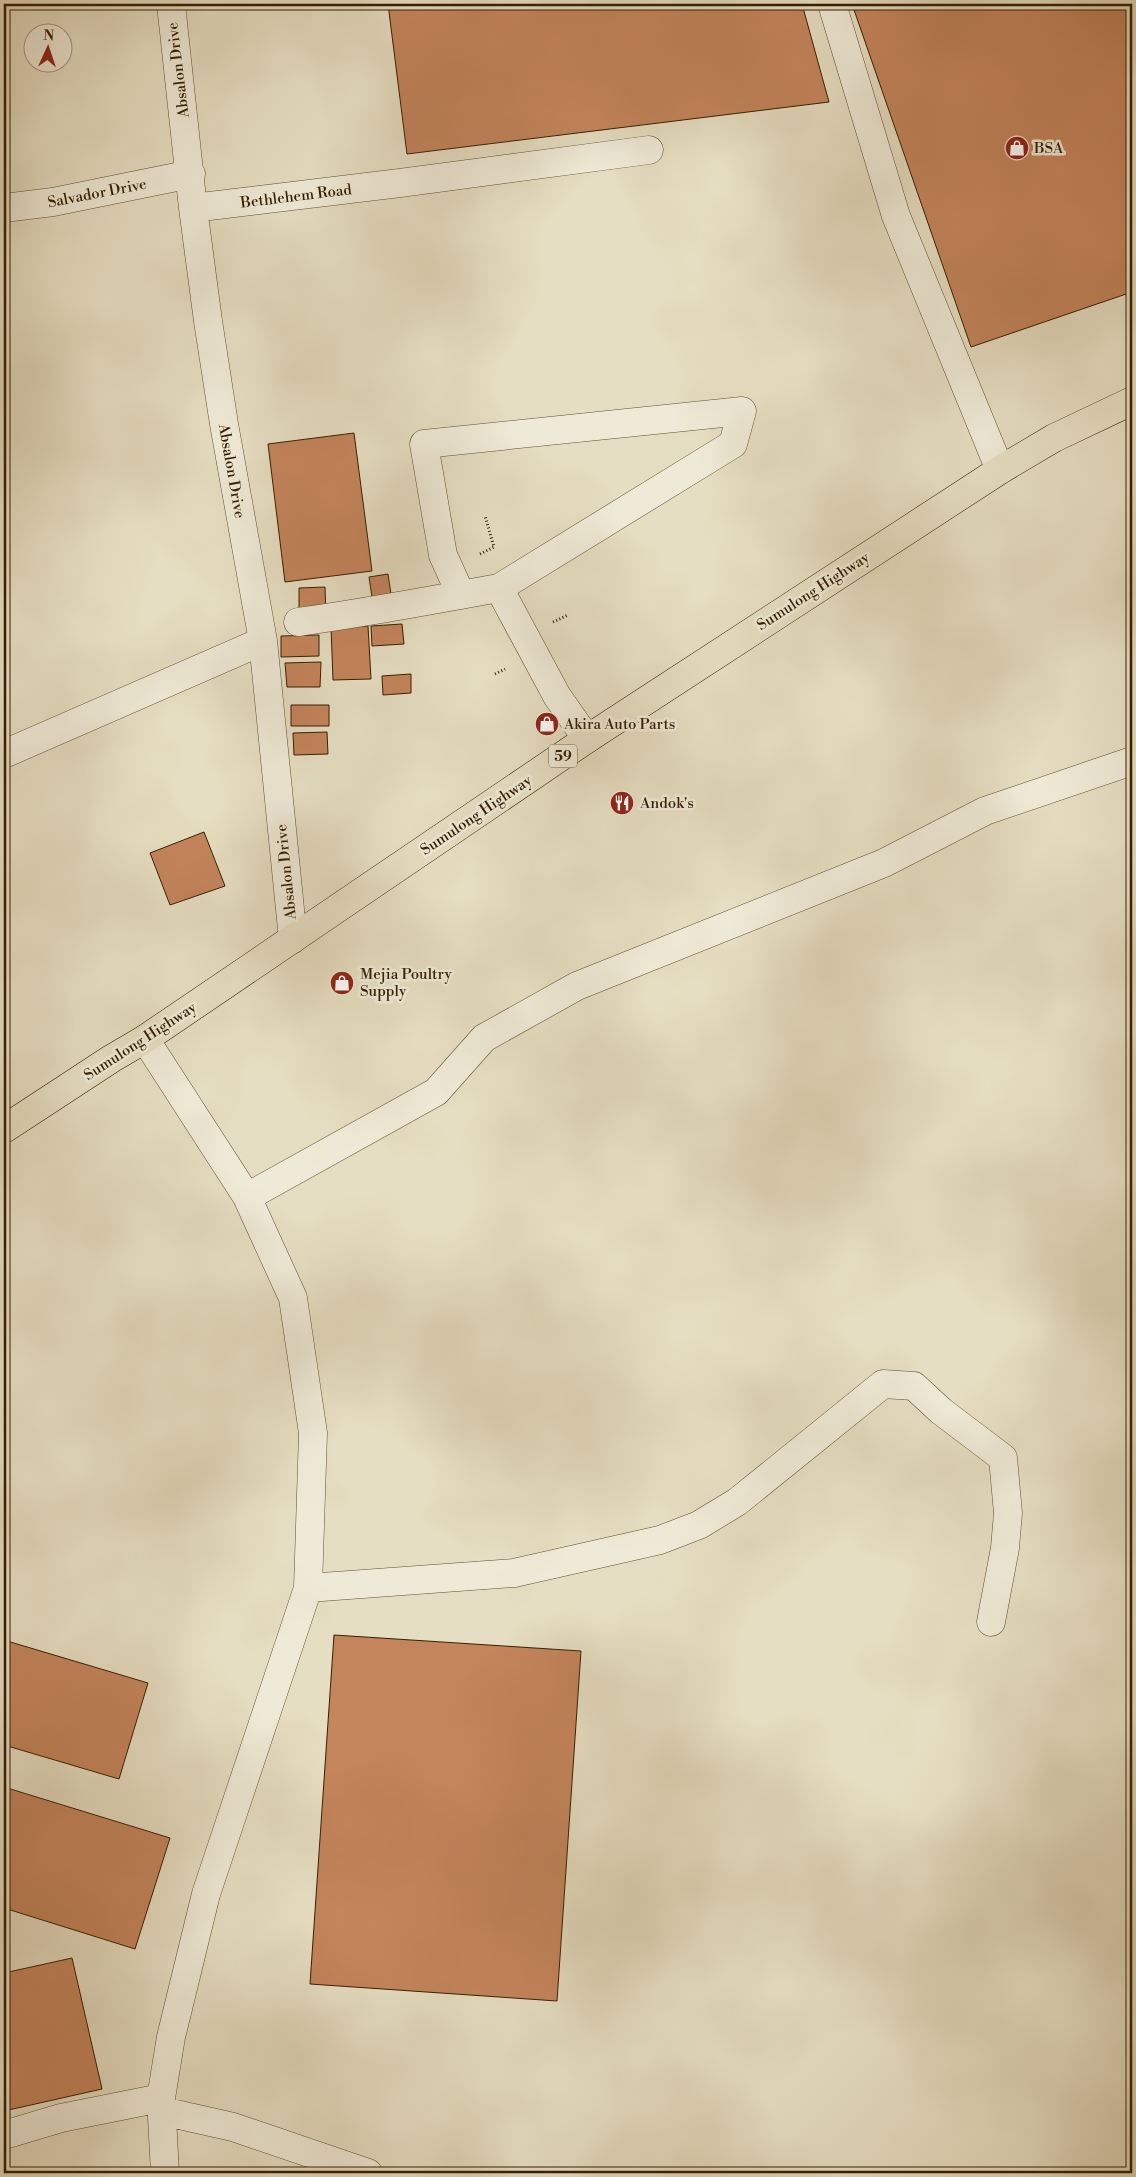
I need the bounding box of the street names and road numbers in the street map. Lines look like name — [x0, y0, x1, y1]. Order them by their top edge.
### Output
street label: Absalon Drive — [163, 21, 194, 120]
street label: Salvador Drive — [46, 175, 148, 212]
street label: Bethlehem Road — [238, 180, 353, 213]
street label: Absalon Drive — [214, 421, 249, 520]
street label: Sumulong Highway — [753, 548, 874, 635]
road number: 59 — [549, 744, 577, 768]
street label: Sumulong Highway — [417, 771, 536, 860]
street label: Absalon Drive — [272, 823, 301, 922]
street label: Sumulong Highway — [80, 998, 201, 1085]

